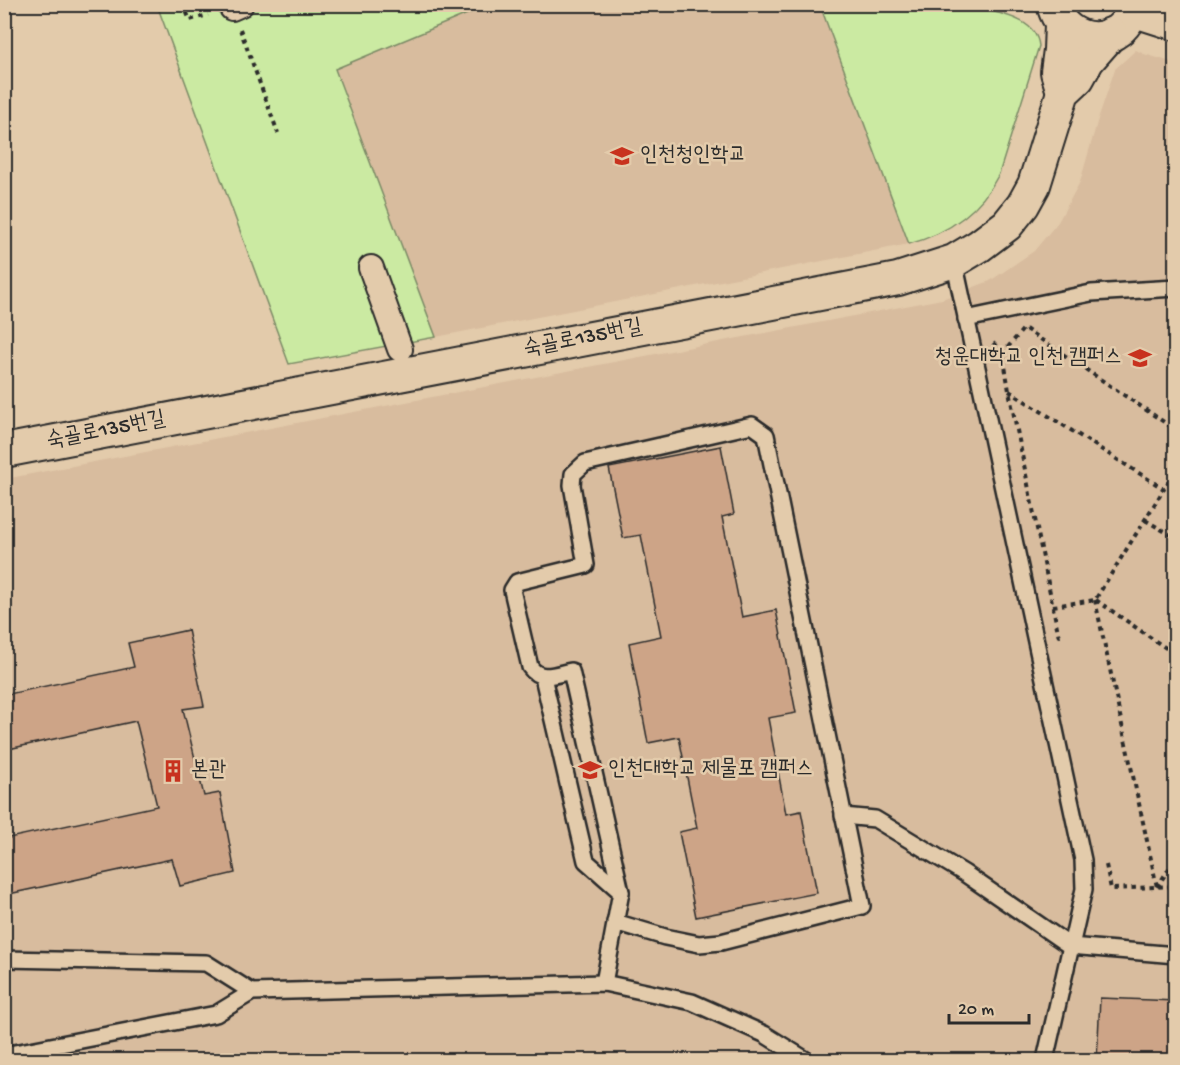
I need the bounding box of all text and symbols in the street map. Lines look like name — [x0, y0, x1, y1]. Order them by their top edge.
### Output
school or university icon: 인천청인학교 — [609, 143, 635, 169]
place label: 인천청인학교 — [640, 143, 746, 169]
street label: 숙골로135번길 — [521, 315, 645, 363]
place label: 청운대학교 인천 캠퍼스 — [935, 345, 1122, 371]
school or university icon: 청운대학교 인천 캠퍼스 — [1127, 345, 1153, 371]
street label: 숙골로135번길 — [44, 407, 168, 455]
school or university icon: 인천대학교 제물포 캠퍼스 — [577, 757, 603, 783]
place label: 인천대학교 제물포 캠퍼스 — [608, 757, 813, 783]
building icon: 본관 — [160, 758, 186, 784]
place label: 본관 — [191, 758, 226, 784]
scale bar — [949, 987, 1028, 1025]
text: 20 m — [958, 1000, 994, 1021]

